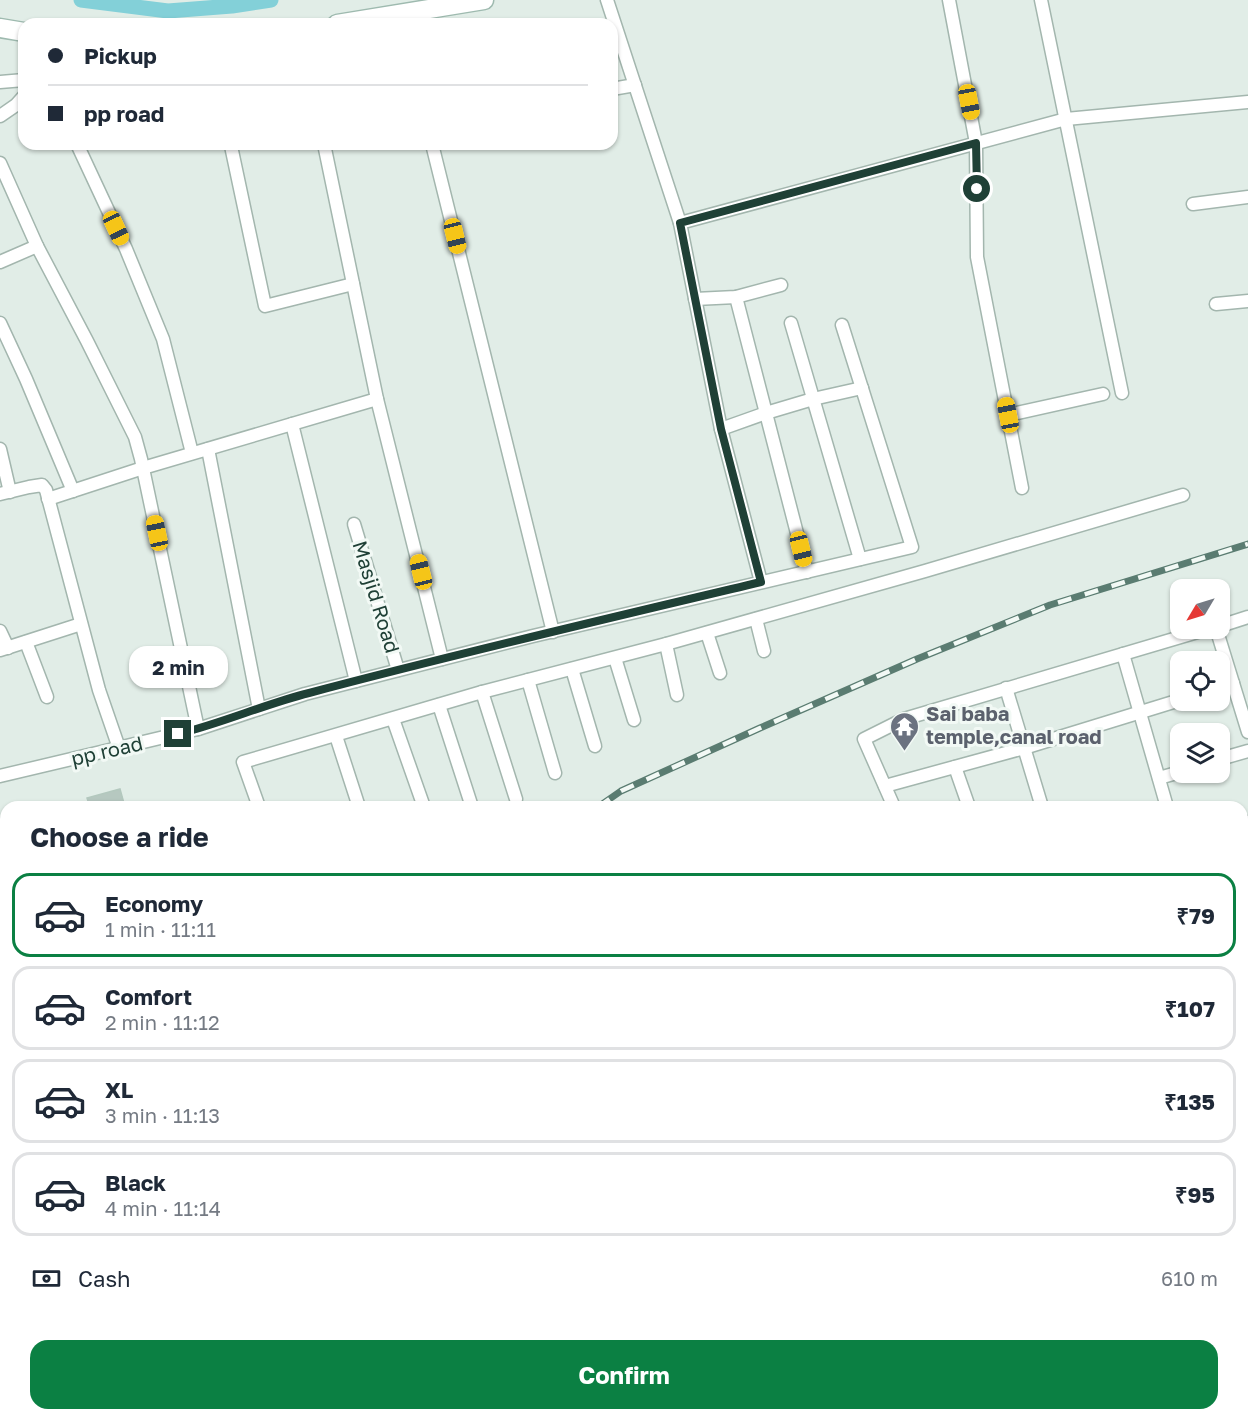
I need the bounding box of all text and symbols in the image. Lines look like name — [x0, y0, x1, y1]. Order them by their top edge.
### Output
text: Pickup — [84, 42, 157, 69]
car — [957, 83, 981, 121]
text: pp road — [84, 100, 164, 127]
route start — [963, 175, 990, 202]
car — [100, 208, 132, 248]
car — [442, 216, 468, 256]
car — [996, 396, 1020, 434]
car — [144, 514, 170, 552]
car — [788, 529, 814, 569]
street label: Masjid Road — [349, 538, 405, 656]
car — [408, 552, 434, 592]
north arrow — [1170, 579, 1230, 639]
map controls — [1170, 579, 1230, 783]
callout: 2 min — [128, 647, 228, 689]
button: locate — [1170, 651, 1230, 711]
text: 2 min — [152, 655, 205, 679]
place label: Sai baba temple,canal road — [926, 701, 1102, 748]
temple icon: Sai baba temple,canal road — [889, 710, 921, 752]
route end — [164, 720, 191, 747]
button: layers — [1170, 723, 1230, 783]
street label: pp road — [69, 730, 145, 770]
text: Choose a ride — [30, 821, 209, 853]
icon: car — [33, 888, 87, 942]
text: Economy — [105, 890, 203, 917]
text: ₹79 — [1176, 902, 1215, 929]
text: 1 min · 11:11 — [105, 917, 216, 941]
icon: car — [33, 981, 87, 1035]
text: Comfort — [105, 983, 192, 1010]
text: ₹107 — [1165, 995, 1215, 1022]
text: 2 min · 11:12 — [105, 1010, 220, 1034]
icon: car — [33, 1074, 87, 1128]
text: XL — [105, 1076, 133, 1103]
text: ₹135 — [1164, 1088, 1215, 1115]
text: 3 min · 11:13 — [105, 1103, 220, 1127]
icon: car — [33, 1167, 87, 1221]
text: Black — [105, 1169, 166, 1196]
text: ₹95 — [1175, 1181, 1215, 1208]
text: 4 min · 11:14 — [105, 1196, 221, 1220]
icon: cash — [30, 1262, 63, 1295]
text: Cash — [78, 1265, 131, 1292]
text: 610 m — [1161, 1266, 1218, 1290]
button: Confirm — [30, 1340, 1218, 1409]

